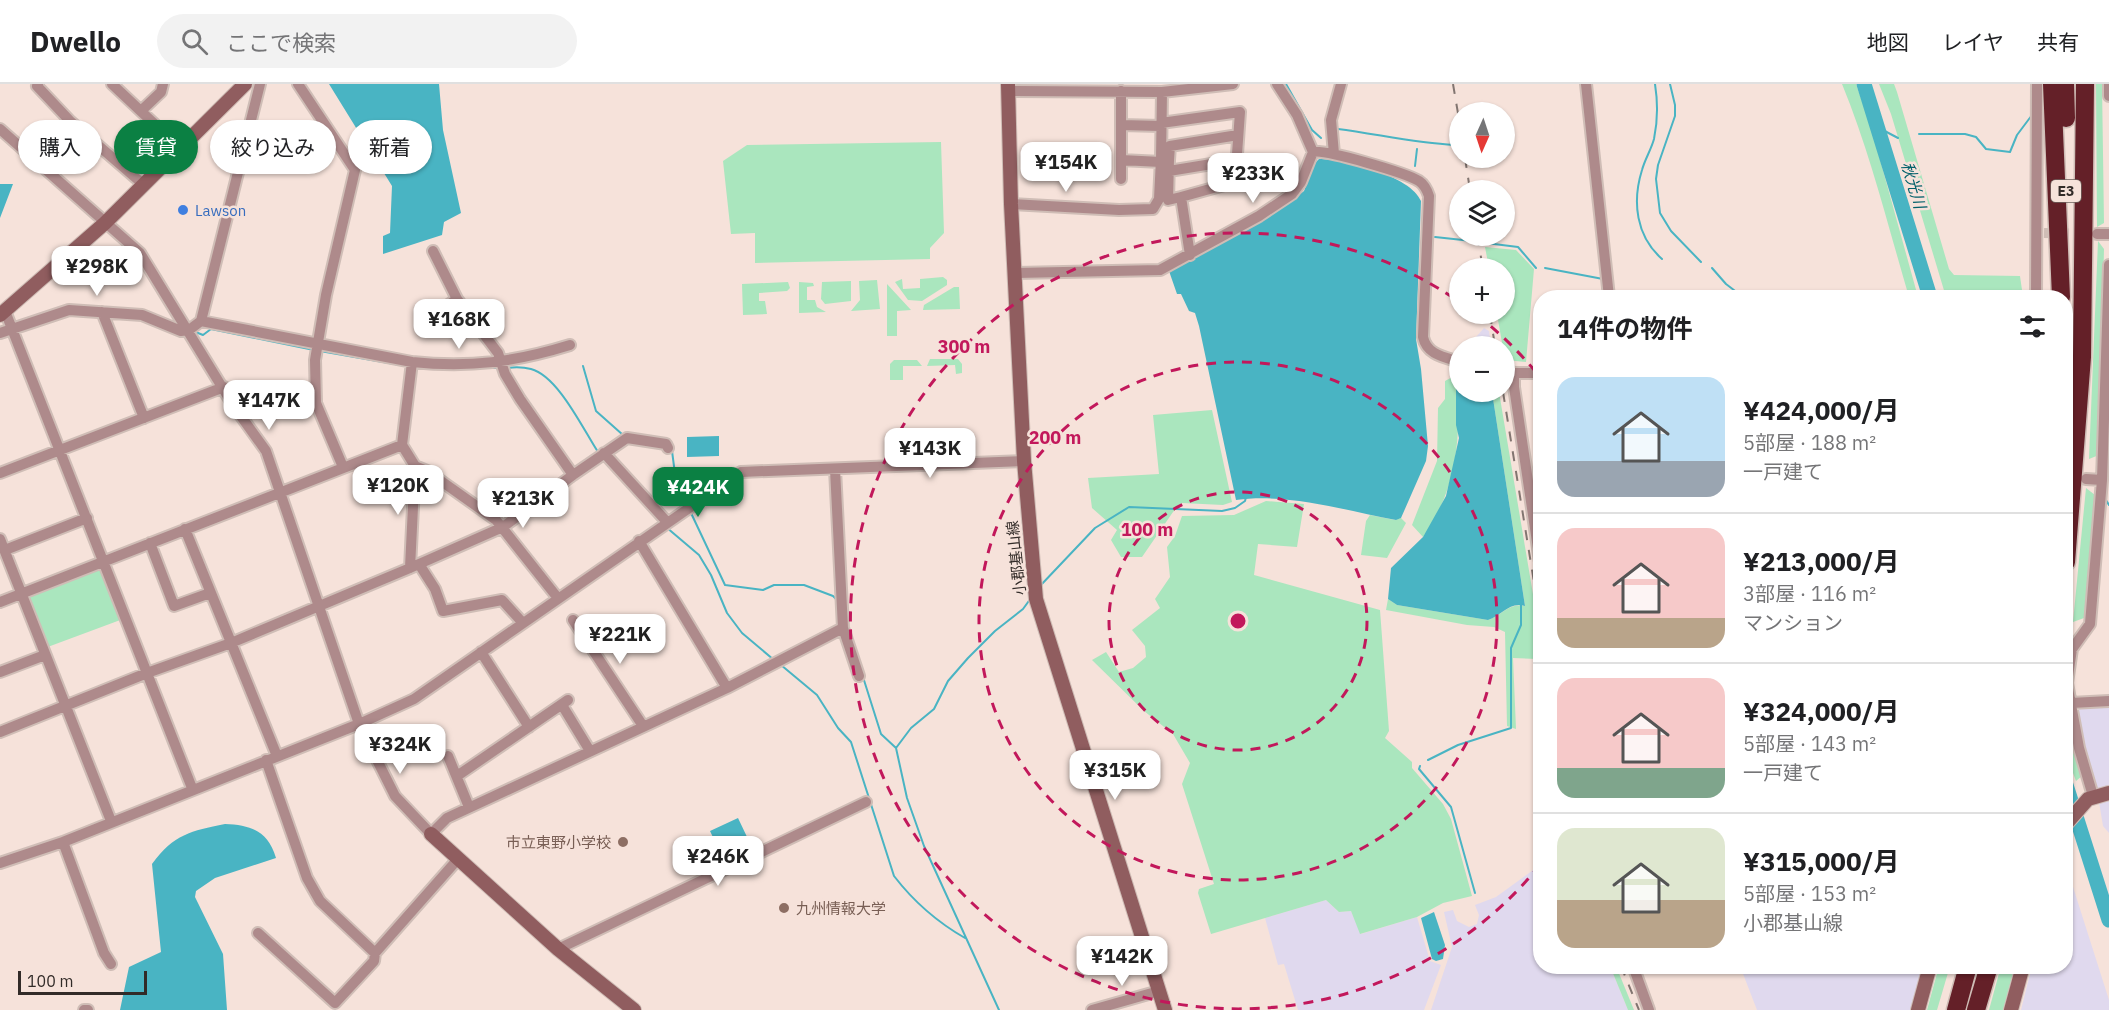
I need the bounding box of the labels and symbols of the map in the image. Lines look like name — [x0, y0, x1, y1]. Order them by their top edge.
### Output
north arrow — [1449, 102, 1515, 168]
pin: ¥154K — [1024, 142, 1108, 193]
pin: ¥233K — [1211, 153, 1295, 204]
water label: 秋光川 — [1897, 159, 1931, 213]
road number: E3 — [2051, 180, 2081, 202]
place label: Lawson — [195, 201, 246, 220]
marker: Lawson — [176, 203, 190, 217]
pin: ¥298K — [55, 246, 139, 297]
pin: ¥168K — [417, 299, 501, 350]
text: 300 m — [938, 335, 990, 358]
pin: ¥147K — [227, 380, 311, 431]
text: 200 m — [1029, 426, 1081, 449]
pin: ¥143K — [888, 428, 972, 479]
pin: ¥120K — [356, 465, 440, 516]
pin: ¥424K — [656, 467, 740, 518]
pin: ¥213K — [481, 478, 565, 529]
text: 100 m — [1121, 518, 1173, 541]
street label: 小郡基山線 — [1003, 520, 1029, 596]
centre of rings — [1228, 611, 1248, 631]
pin: ¥221K — [578, 614, 662, 665]
pin: ¥324K — [358, 724, 442, 775]
pin: ¥315K — [1073, 750, 1157, 801]
place label: 市立東野小学校 — [506, 833, 611, 852]
marker: 市立東野小学校 — [616, 835, 630, 849]
pin: ¥246K — [676, 836, 760, 887]
place label: 九州情報大学 — [796, 899, 886, 918]
marker: 九州情報大学 — [777, 901, 791, 915]
pin: ¥142K — [1080, 936, 1164, 987]
scale bar — [18, 968, 147, 996]

